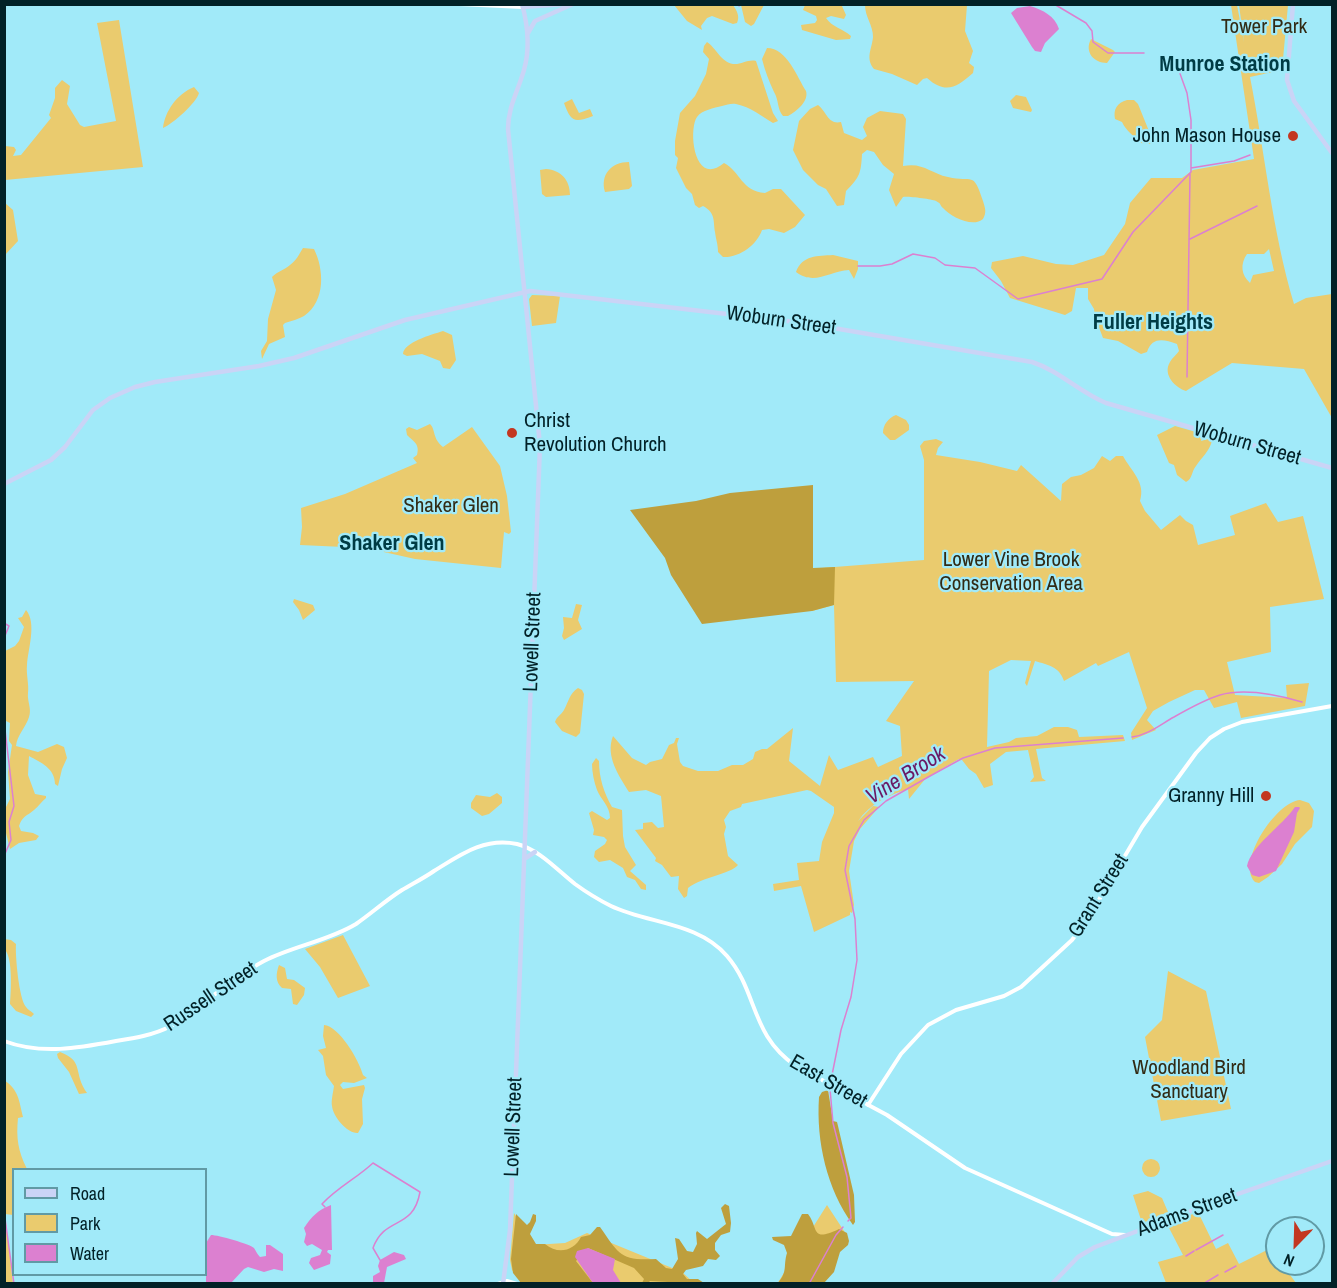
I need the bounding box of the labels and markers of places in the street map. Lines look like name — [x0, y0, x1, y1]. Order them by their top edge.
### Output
place label: John Mason House — [1133, 123, 1281, 149]
marker: John Mason House — [1286, 129, 1300, 143]
place label: Christ Revolution Church — [524, 408, 667, 458]
marker: Christ Revolution Church — [505, 426, 519, 440]
place label: Granny Hill — [1168, 783, 1254, 809]
marker: Granny Hill — [1259, 789, 1273, 803]

